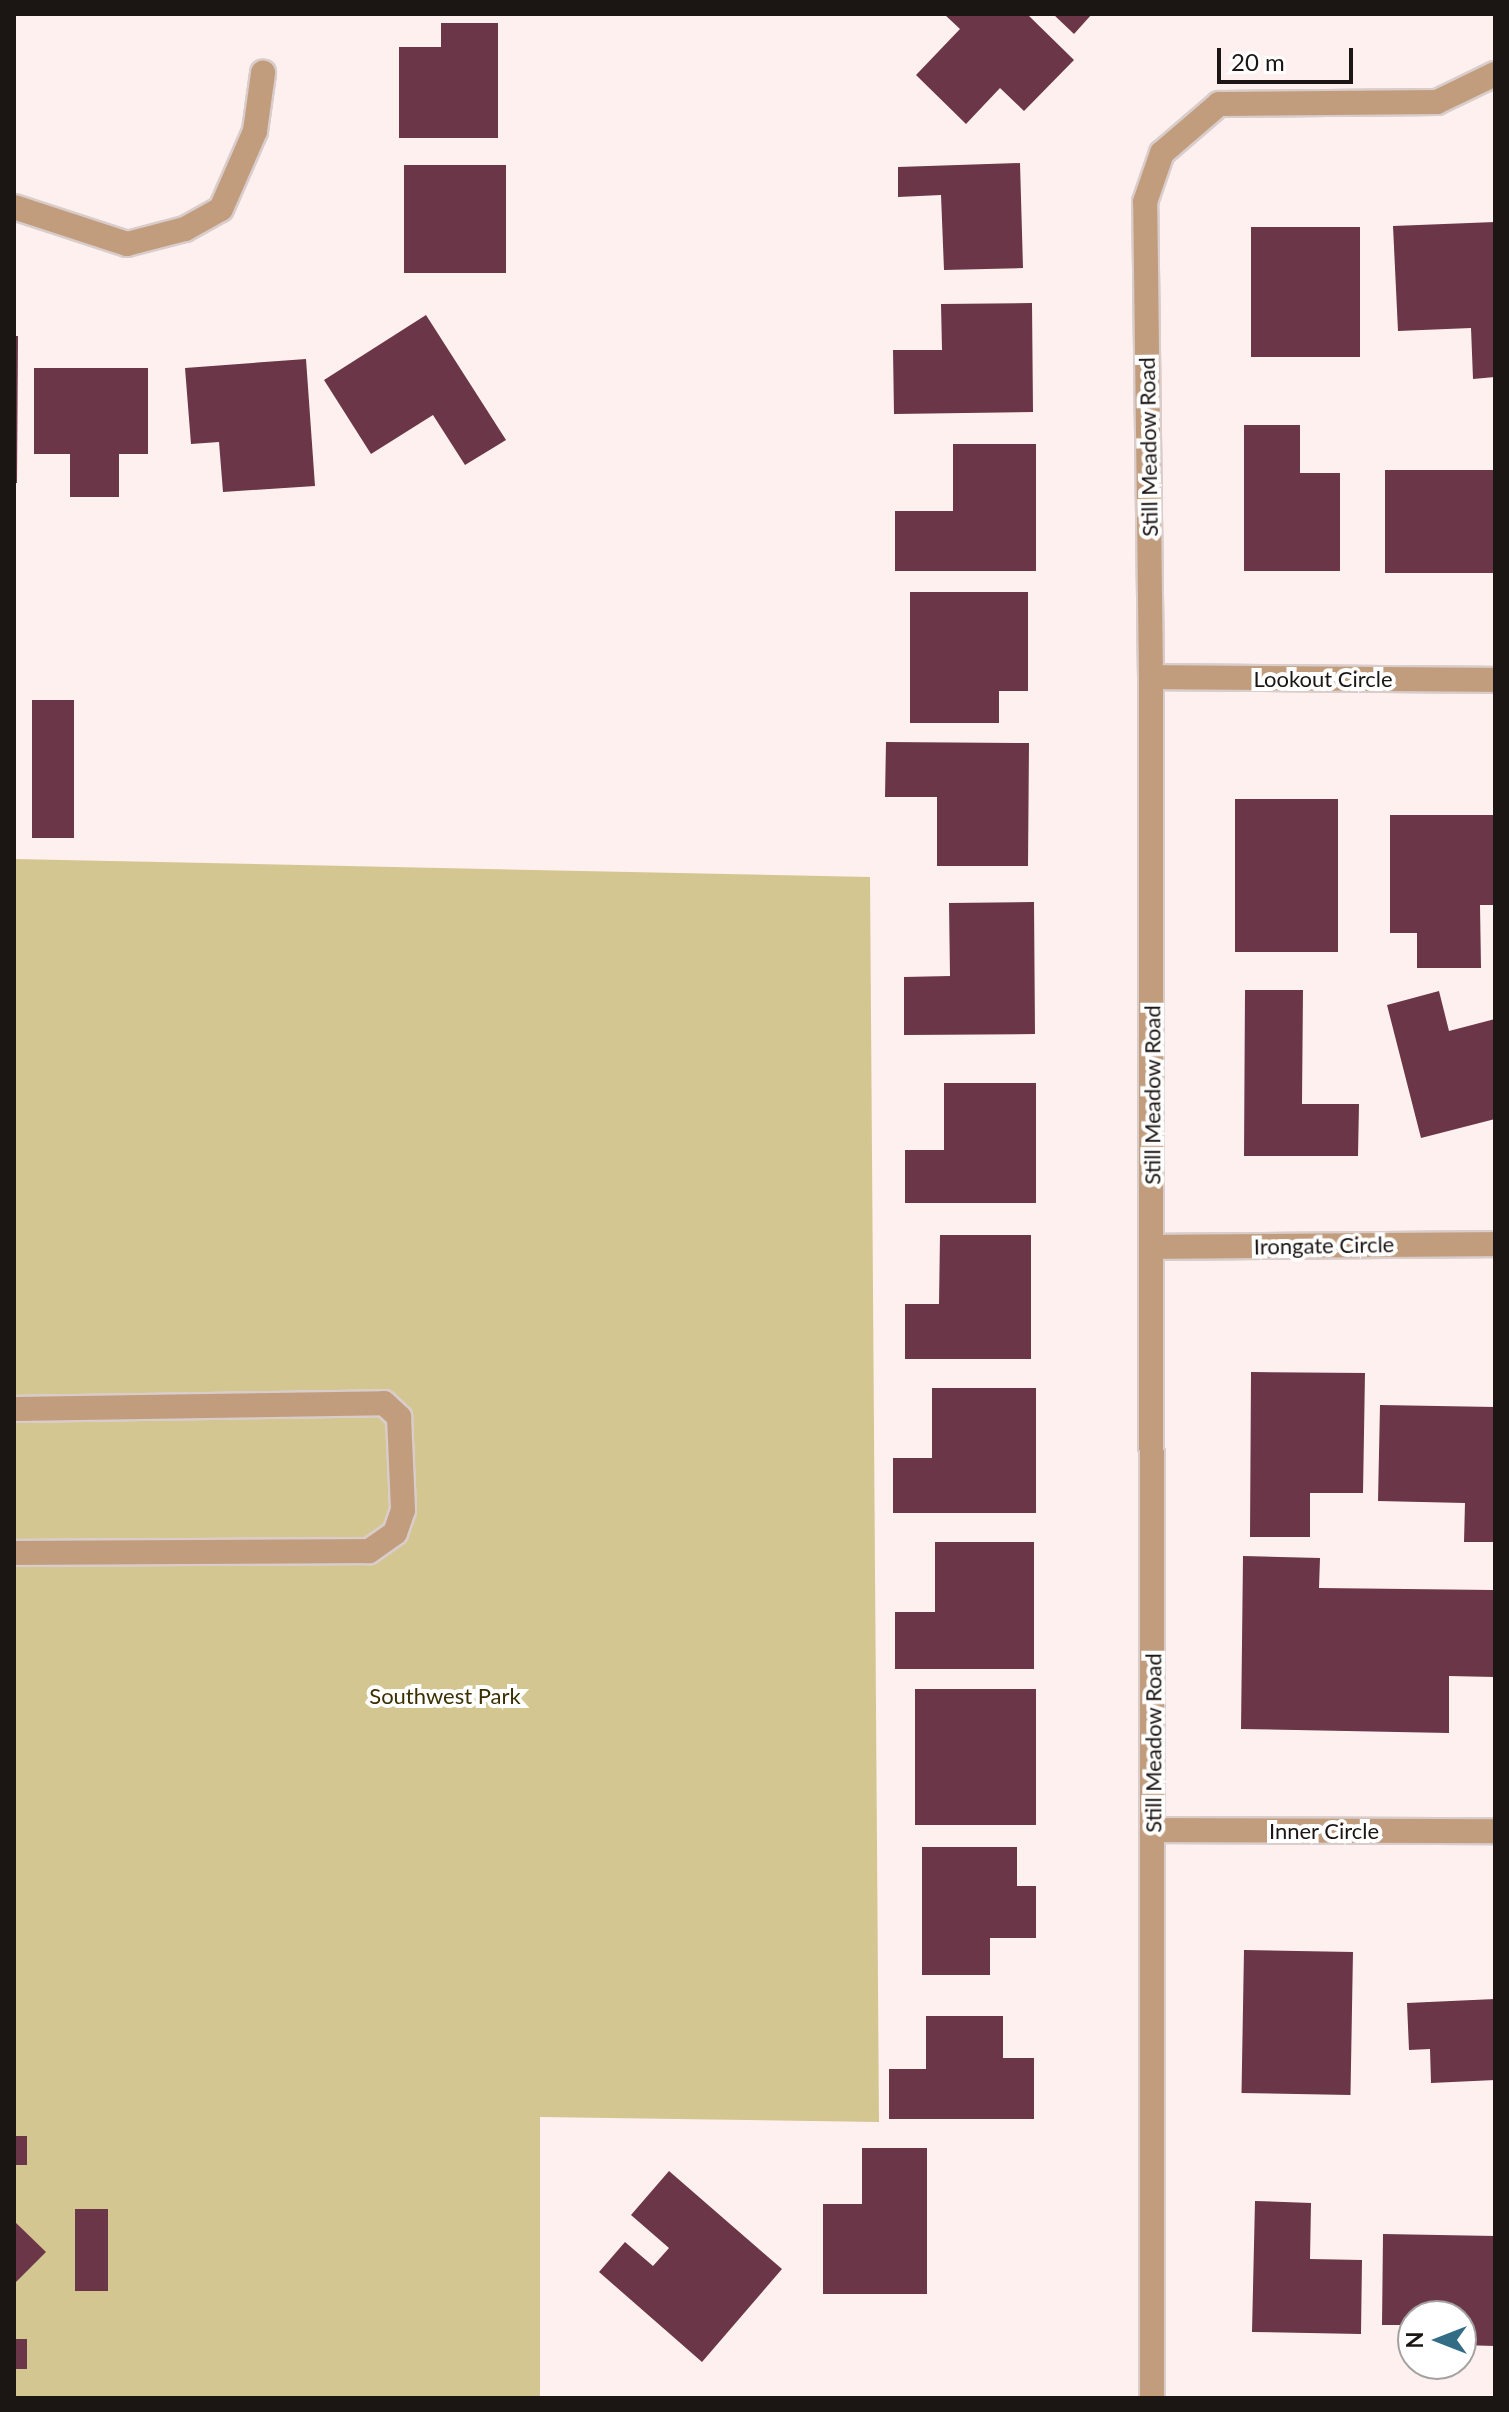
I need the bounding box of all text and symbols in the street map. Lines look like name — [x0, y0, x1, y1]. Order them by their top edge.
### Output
scale bar — [1221, 32, 1357, 82]
text: 20 m — [1231, 47, 1285, 76]
street label: Still Meadow Road — [1133, 357, 1163, 537]
street label: Lookout Circle — [1253, 666, 1393, 692]
street label: Still Meadow Road — [1139, 1005, 1165, 1185]
street label: Irongate Circle — [1254, 1231, 1394, 1259]
street label: Still Meadow Road — [1140, 1653, 1166, 1833]
park label: Southwest Park — [369, 1683, 521, 1709]
street label: Inner Circle — [1269, 1818, 1379, 1844]
north arrow — [1397, 2300, 1477, 2380]
text: N — [1401, 2332, 1428, 2348]

